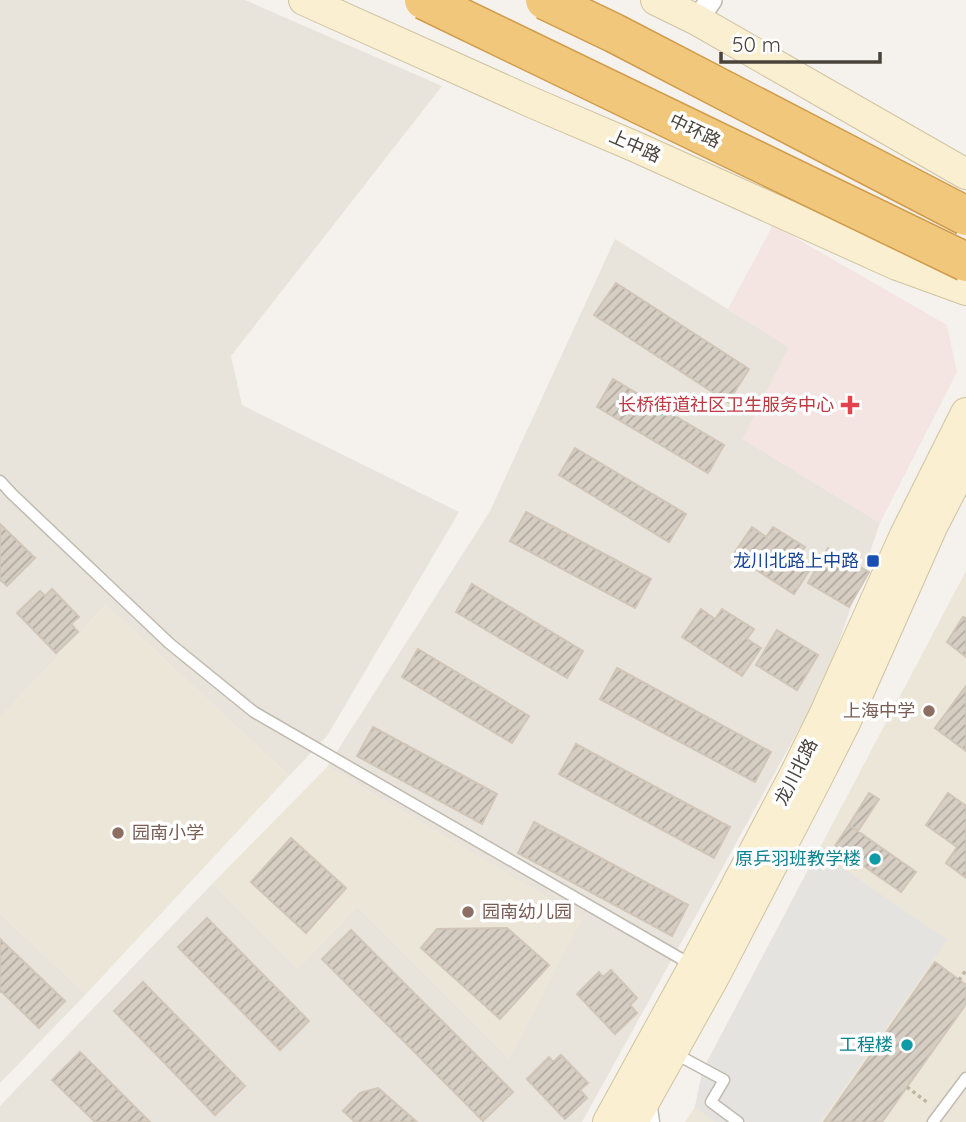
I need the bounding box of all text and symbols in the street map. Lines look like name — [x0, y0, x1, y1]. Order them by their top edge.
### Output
scale bar — [721, 21, 880, 65]
text: 50 m — [732, 31, 781, 57]
street label: 中环路 — [666, 108, 725, 153]
street label: 上中路 — [606, 124, 665, 167]
place label: 长桥街道社区卫生服务中心 — [618, 393, 834, 416]
marker: 长桥街道社区卫生服务中心 — [840, 395, 860, 415]
place label: 龙川北路上中路 — [733, 549, 859, 572]
marker: 龙川北路上中路 — [865, 553, 881, 569]
place label: 上海中学 — [843, 699, 915, 722]
marker: 上海中学 — [921, 703, 937, 719]
street label: 龙川北路 — [769, 734, 822, 809]
place label: 园南小学 — [132, 821, 204, 844]
marker: 园南小学 — [110, 825, 126, 841]
place label: 原乒羽班教学楼 — [735, 847, 861, 870]
marker: 原乒羽班教学楼 — [867, 851, 883, 867]
place label: 园南幼儿园 — [482, 900, 572, 923]
marker: 园南幼儿园 — [460, 904, 476, 920]
place label: 工程楼 — [839, 1033, 893, 1056]
marker: 工程楼 — [899, 1037, 915, 1053]

